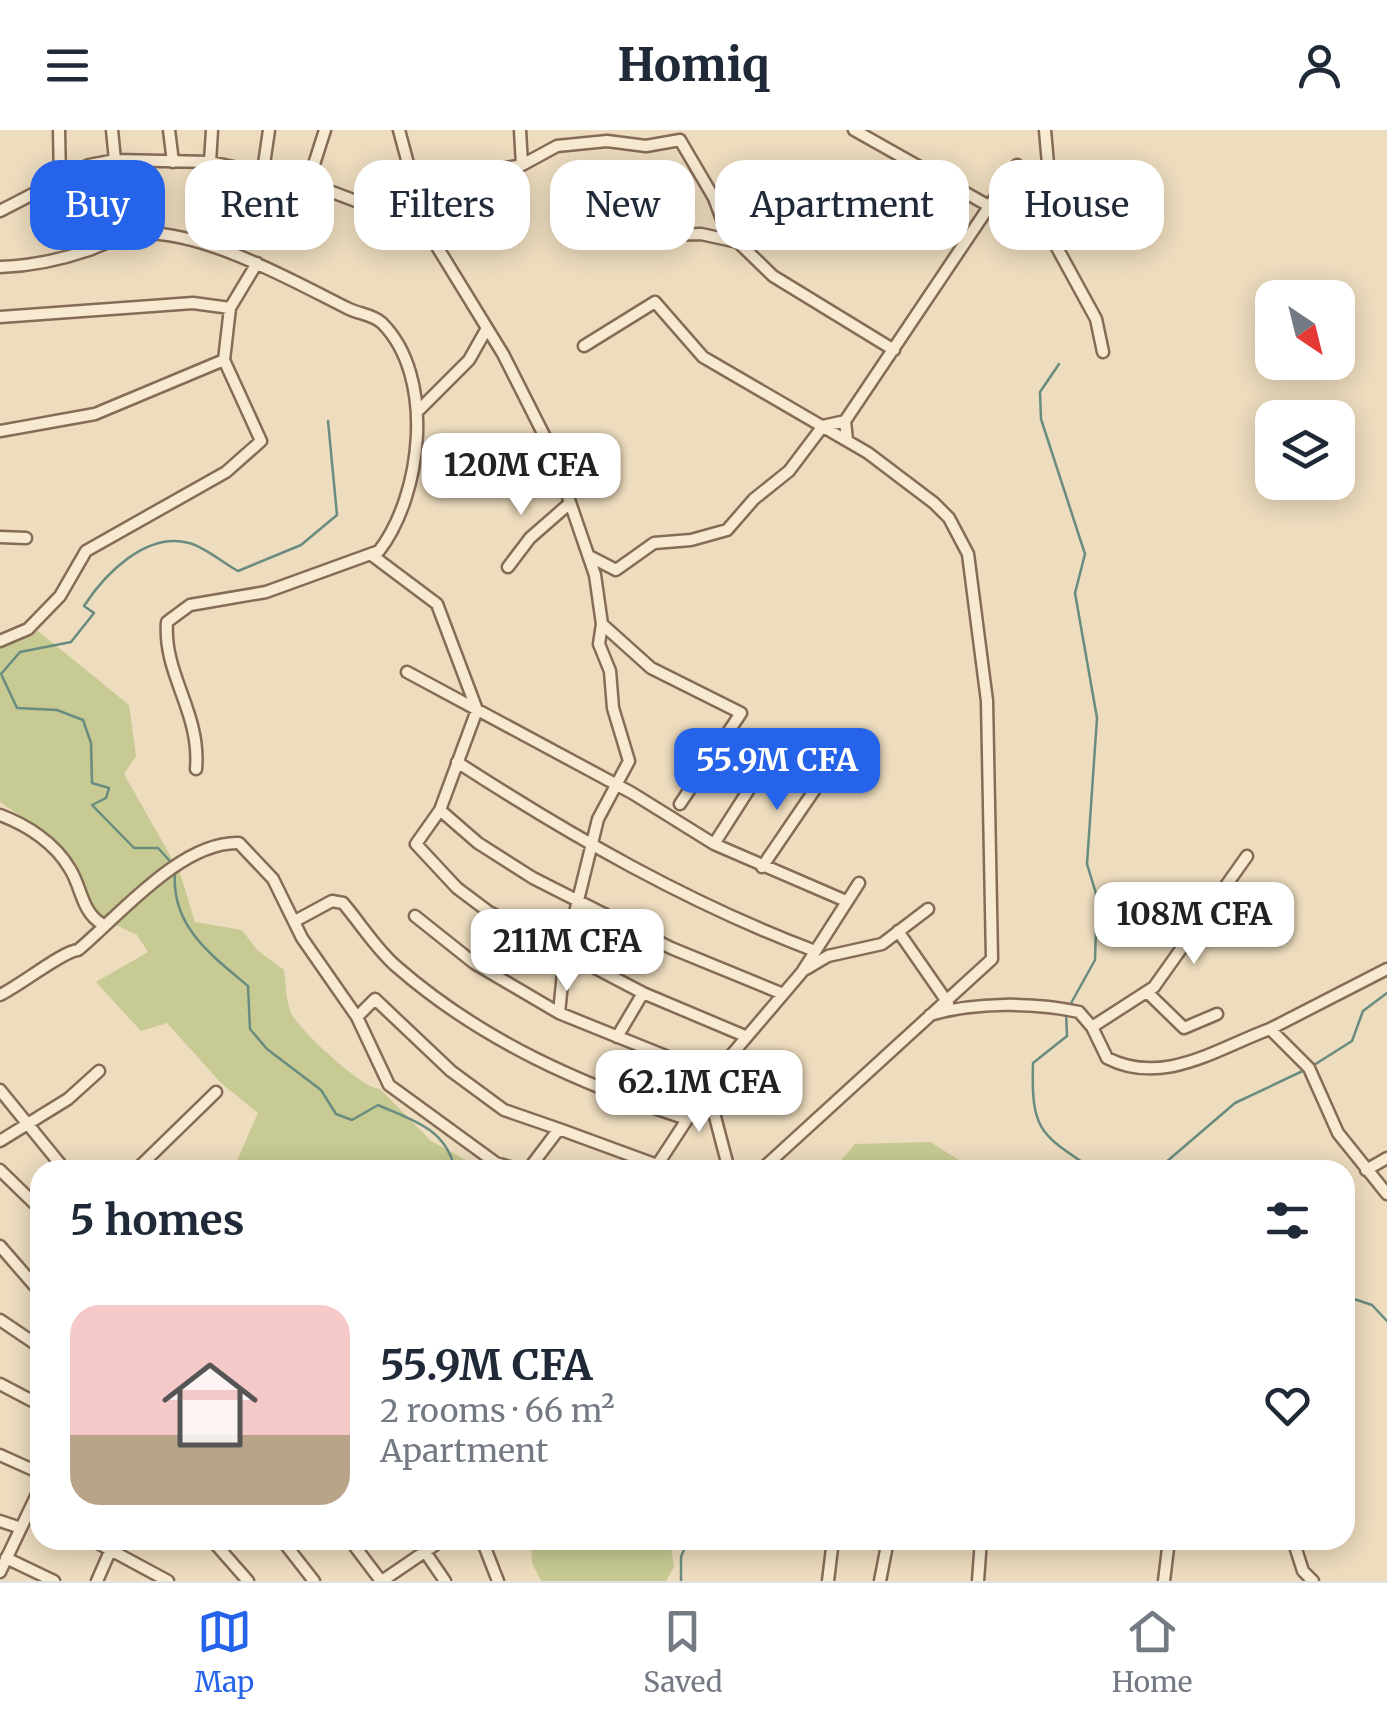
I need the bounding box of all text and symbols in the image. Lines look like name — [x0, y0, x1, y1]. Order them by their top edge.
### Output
text: Homiq — [617, 37, 770, 93]
icon: menu — [40, 38, 95, 93]
icon: person — [1292, 38, 1347, 93]
chip: Buy — [30, 160, 165, 250]
chip: Rent — [185, 160, 334, 250]
chip: Filters — [354, 160, 530, 250]
chip: New — [550, 160, 695, 250]
chip: Apartment — [715, 160, 969, 250]
chip: House — [989, 160, 1164, 250]
north arrow — [1255, 280, 1355, 380]
map controls — [1255, 280, 1355, 500]
button: layers — [1255, 400, 1355, 500]
pin: 120M CFA — [418, 433, 624, 518]
text: 120M CFA — [444, 445, 598, 485]
pin: 55.9M CFA — [663, 728, 891, 813]
text: 55.9M CFA — [696, 740, 858, 780]
pin: 108M CFA — [1091, 882, 1297, 967]
text: 108M CFA — [1116, 894, 1272, 934]
pin: 211M CFA — [464, 909, 670, 994]
text: 211M CFA — [493, 921, 641, 961]
pin: 62.1M CFA — [585, 1050, 813, 1135]
text: 62.1M CFA — [618, 1062, 780, 1102]
icon: filters — [1260, 1193, 1315, 1248]
text: 5 homes — [70, 1194, 244, 1246]
text: 55.9M CFA — [380, 1339, 592, 1391]
icon: home — [150, 1345, 270, 1465]
icon: heart — [1260, 1378, 1315, 1433]
text: 2 rooms · 66 m² — [380, 1391, 615, 1431]
text: Apartment — [380, 1431, 548, 1471]
tab: Map — [195, 1604, 254, 1700]
tab: Saved — [643, 1604, 723, 1700]
tab: Home — [1112, 1604, 1192, 1700]

